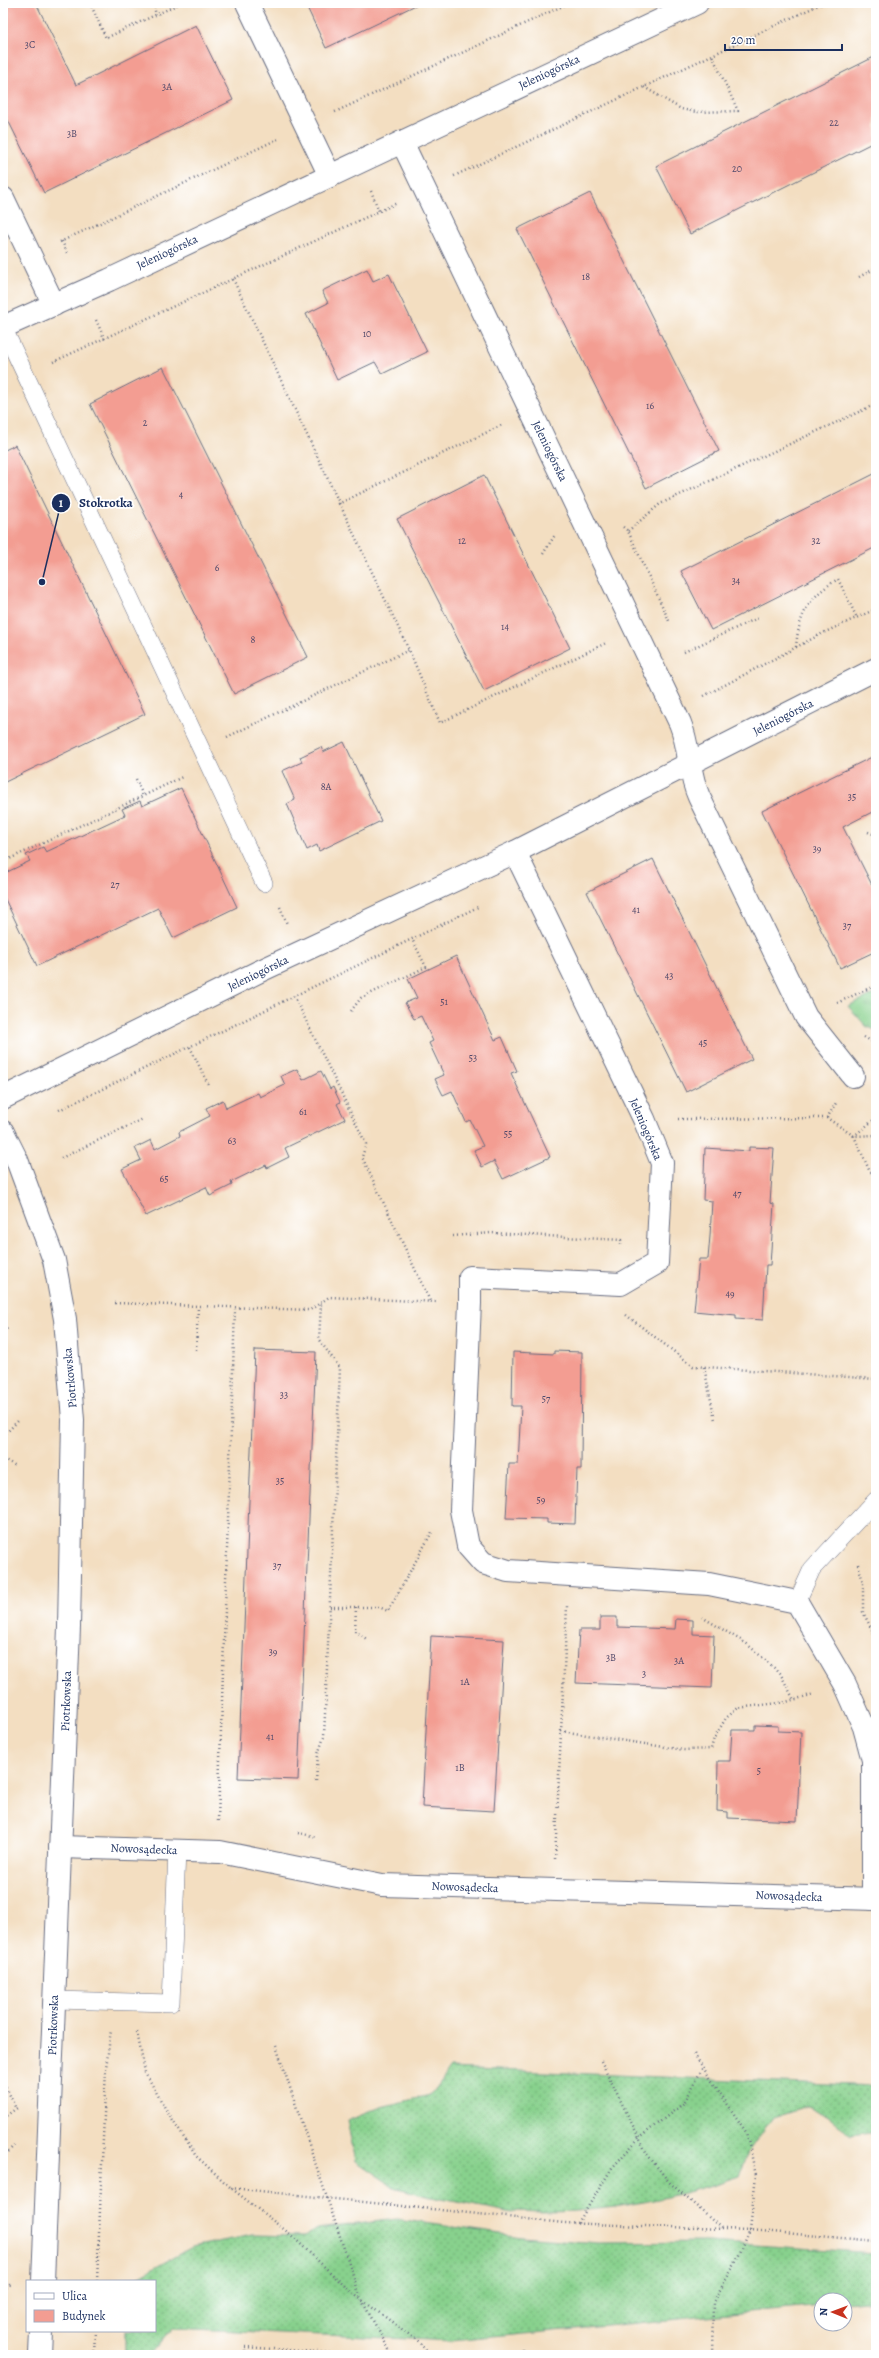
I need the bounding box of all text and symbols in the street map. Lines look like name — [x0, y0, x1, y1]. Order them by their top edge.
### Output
scale bar — [725, 26, 842, 52]
text: 20 m — [731, 32, 755, 48]
house number: 3C — [25, 38, 35, 51]
street label: Jeleniogórska — [516, 51, 583, 93]
house number: 3A — [162, 80, 172, 93]
house number: 22 — [829, 116, 839, 129]
house number: 3B — [67, 127, 77, 140]
house number: 20 — [732, 162, 742, 175]
street label: Jeleniogórska — [134, 231, 201, 273]
house number: 18 — [582, 270, 590, 283]
house number: 10 — [363, 327, 371, 340]
house number: 16 — [646, 399, 654, 412]
house number: 2 — [143, 416, 148, 429]
street label: Jeleniogórska — [528, 418, 572, 484]
house number: 4 — [179, 488, 184, 501]
callout: Stokrotka — [51, 490, 140, 515]
text: Stokrotka — [79, 494, 134, 511]
text: 1 — [59, 495, 64, 511]
house number: 12 — [458, 534, 466, 547]
house number: 32 — [812, 534, 821, 547]
house number: 6 — [215, 561, 220, 574]
house number: 34 — [732, 574, 741, 587]
house number: 14 — [501, 620, 509, 633]
house number: 8 — [251, 633, 256, 646]
street label: Jeleniogórska — [750, 695, 816, 739]
house number: 8A — [321, 780, 331, 793]
house number: 35 — [848, 790, 856, 803]
house number: 39 — [813, 842, 822, 855]
house number: 27 — [111, 878, 120, 891]
house number: 41 — [632, 903, 641, 916]
house number: 37 — [843, 919, 852, 932]
street label: Jeleniogórska — [225, 951, 291, 995]
house number: 43 — [665, 969, 673, 982]
house number: 51 — [440, 995, 448, 1008]
house number: 45 — [699, 1036, 707, 1049]
house number: 53 — [469, 1051, 477, 1064]
street label: Jeleniogórska — [626, 1096, 666, 1163]
house number: 61 — [299, 1105, 308, 1118]
house number: 55 — [504, 1127, 512, 1140]
house number: 63 — [228, 1134, 236, 1147]
house number: 65 — [160, 1172, 168, 1185]
house number: 47 — [733, 1187, 742, 1200]
house number: 49 — [725, 1287, 735, 1300]
street label: Piotrkowska — [59, 1347, 81, 1409]
house number: 33 — [280, 1388, 288, 1401]
house number: 57 — [542, 1392, 551, 1405]
house number: 35 — [276, 1474, 284, 1487]
house number: 59 — [537, 1493, 546, 1506]
house number: 37 — [273, 1559, 282, 1572]
house number: 39 — [269, 1645, 278, 1658]
house number: 3B — [606, 1651, 616, 1664]
house number: 3A — [674, 1654, 684, 1667]
house number: 3 — [642, 1667, 646, 1680]
street label: Piotrkowska — [57, 1670, 75, 1732]
house number: 1A — [460, 1675, 470, 1688]
house number: 41 — [266, 1730, 275, 1743]
house number: 1B — [455, 1761, 465, 1774]
house number: 5 — [757, 1764, 761, 1777]
street label: Nowosądecka — [110, 1840, 178, 1858]
street label: Nowosądecka — [431, 1878, 499, 1896]
street label: Nowosądecka — [755, 1887, 823, 1905]
street label: Piotrkowska — [44, 1994, 62, 2056]
legend — [26, 2280, 156, 2332]
text: Ulica — [62, 2288, 87, 2304]
north arrow — [813, 2292, 853, 2332]
text: Budynek — [62, 2308, 105, 2324]
text: N — [816, 2308, 831, 2316]

